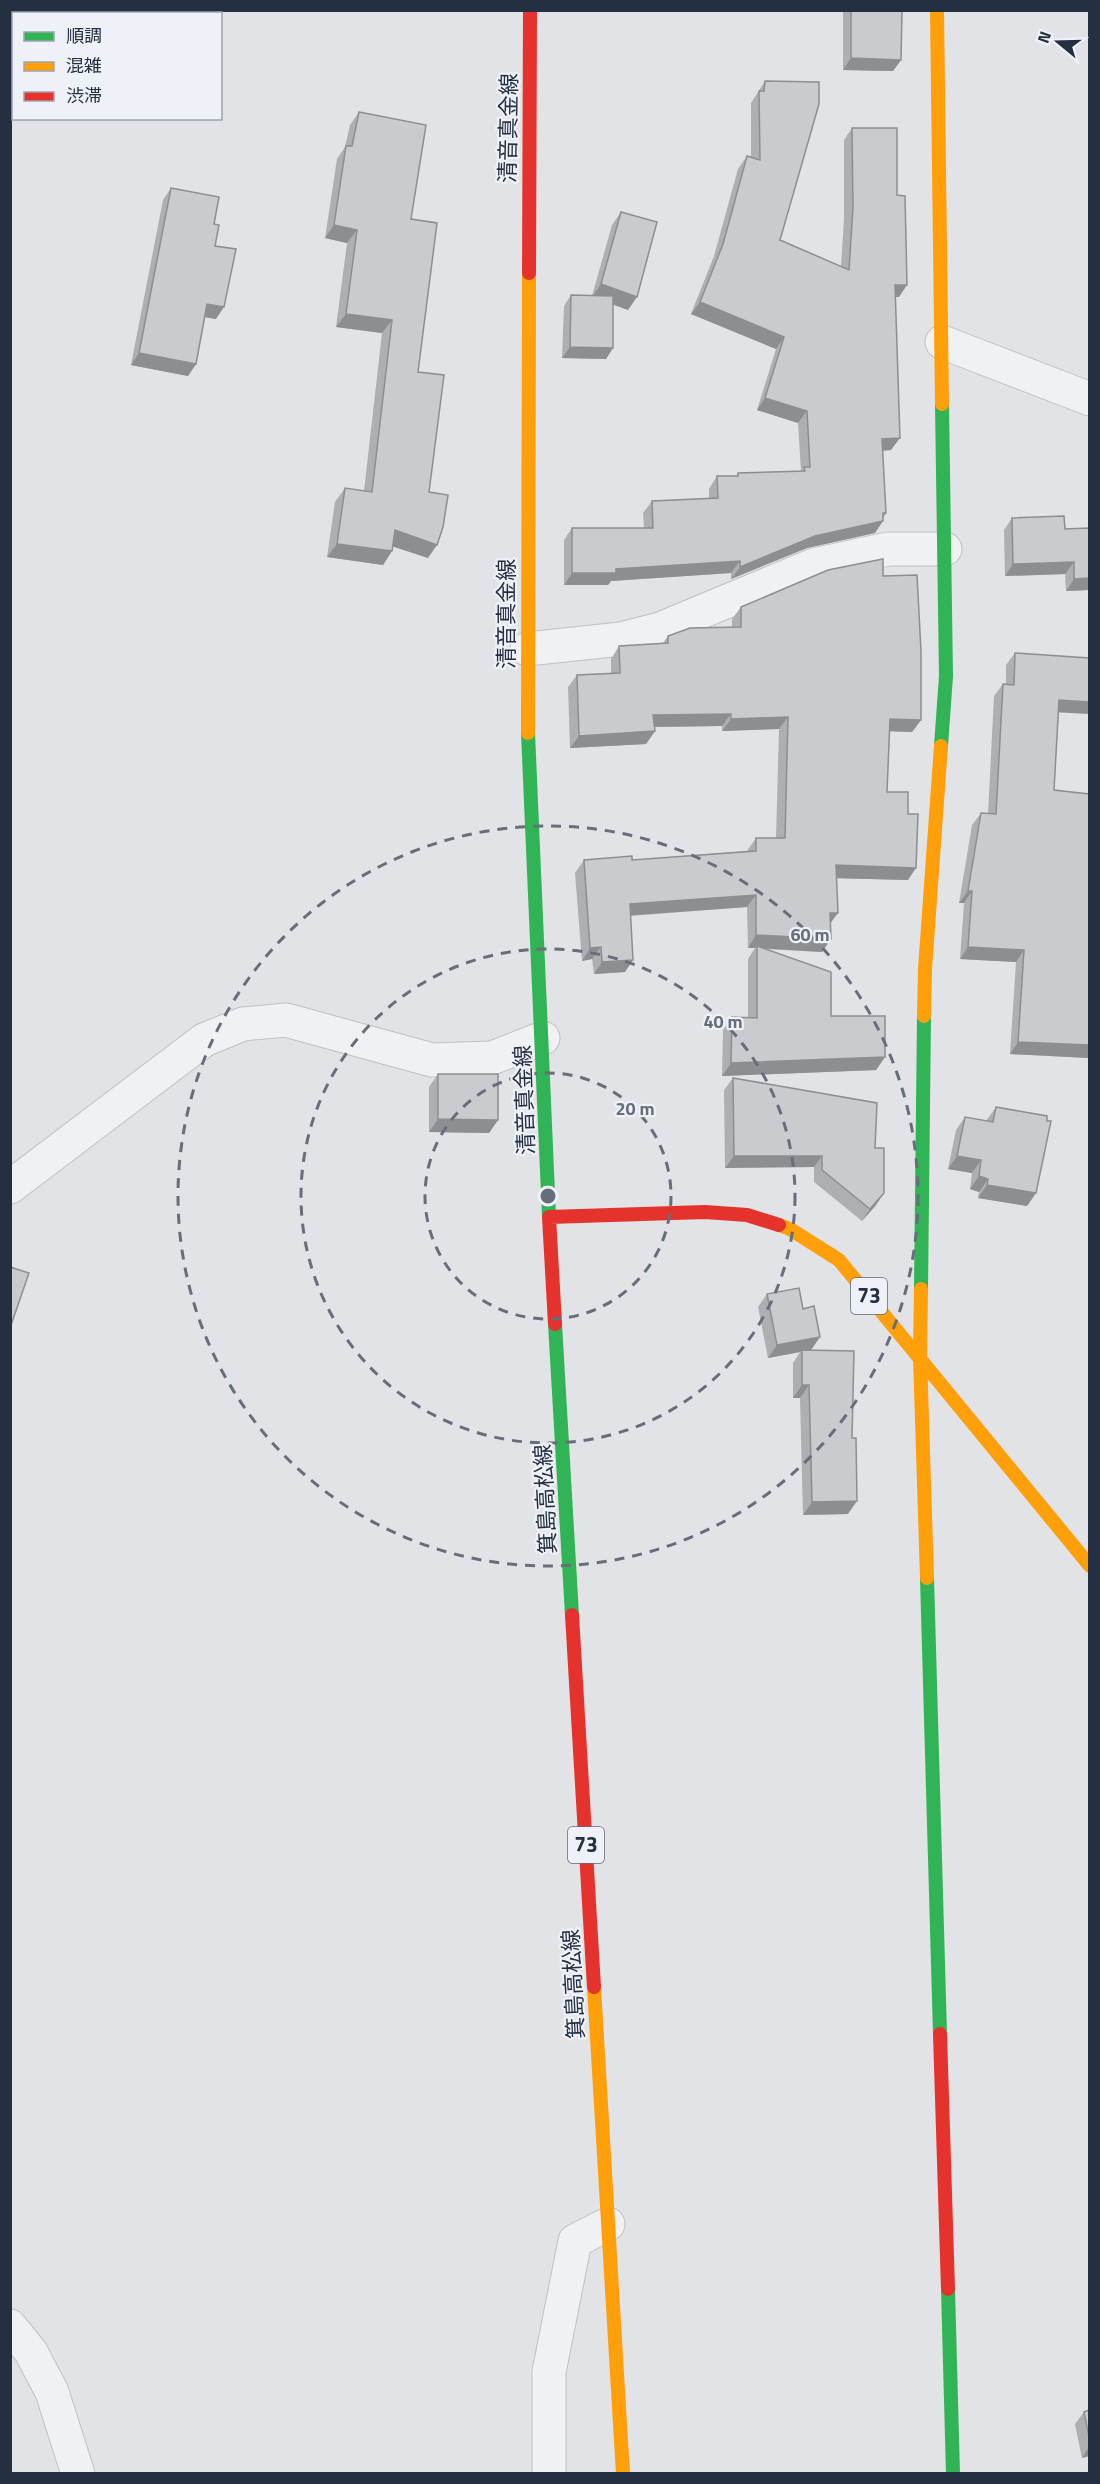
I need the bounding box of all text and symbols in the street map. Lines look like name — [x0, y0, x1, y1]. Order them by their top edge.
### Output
legend — [12, 12, 222, 120]
north arrow — [1028, 12, 1088, 72]
text: 順調 — [66, 22, 102, 49]
text: N — [1031, 28, 1057, 46]
text: 混雑 — [66, 52, 102, 79]
street label: 清音真金線 — [490, 73, 526, 183]
text: 渋滞 — [66, 82, 102, 109]
street label: 清音真金線 — [489, 559, 523, 669]
text: 60 m — [790, 921, 830, 948]
text: 40 m — [703, 1008, 743, 1035]
street label: 清音真金線 — [505, 1044, 543, 1156]
text: 20 m — [615, 1095, 655, 1122]
centre of rings — [538, 1186, 558, 1206]
road number: 73 — [851, 1278, 887, 1314]
street label: 箕島高松線 — [525, 1443, 565, 1555]
road number: 73 — [568, 1827, 604, 1863]
street label: 箕島高松線 — [553, 1928, 593, 2040]

